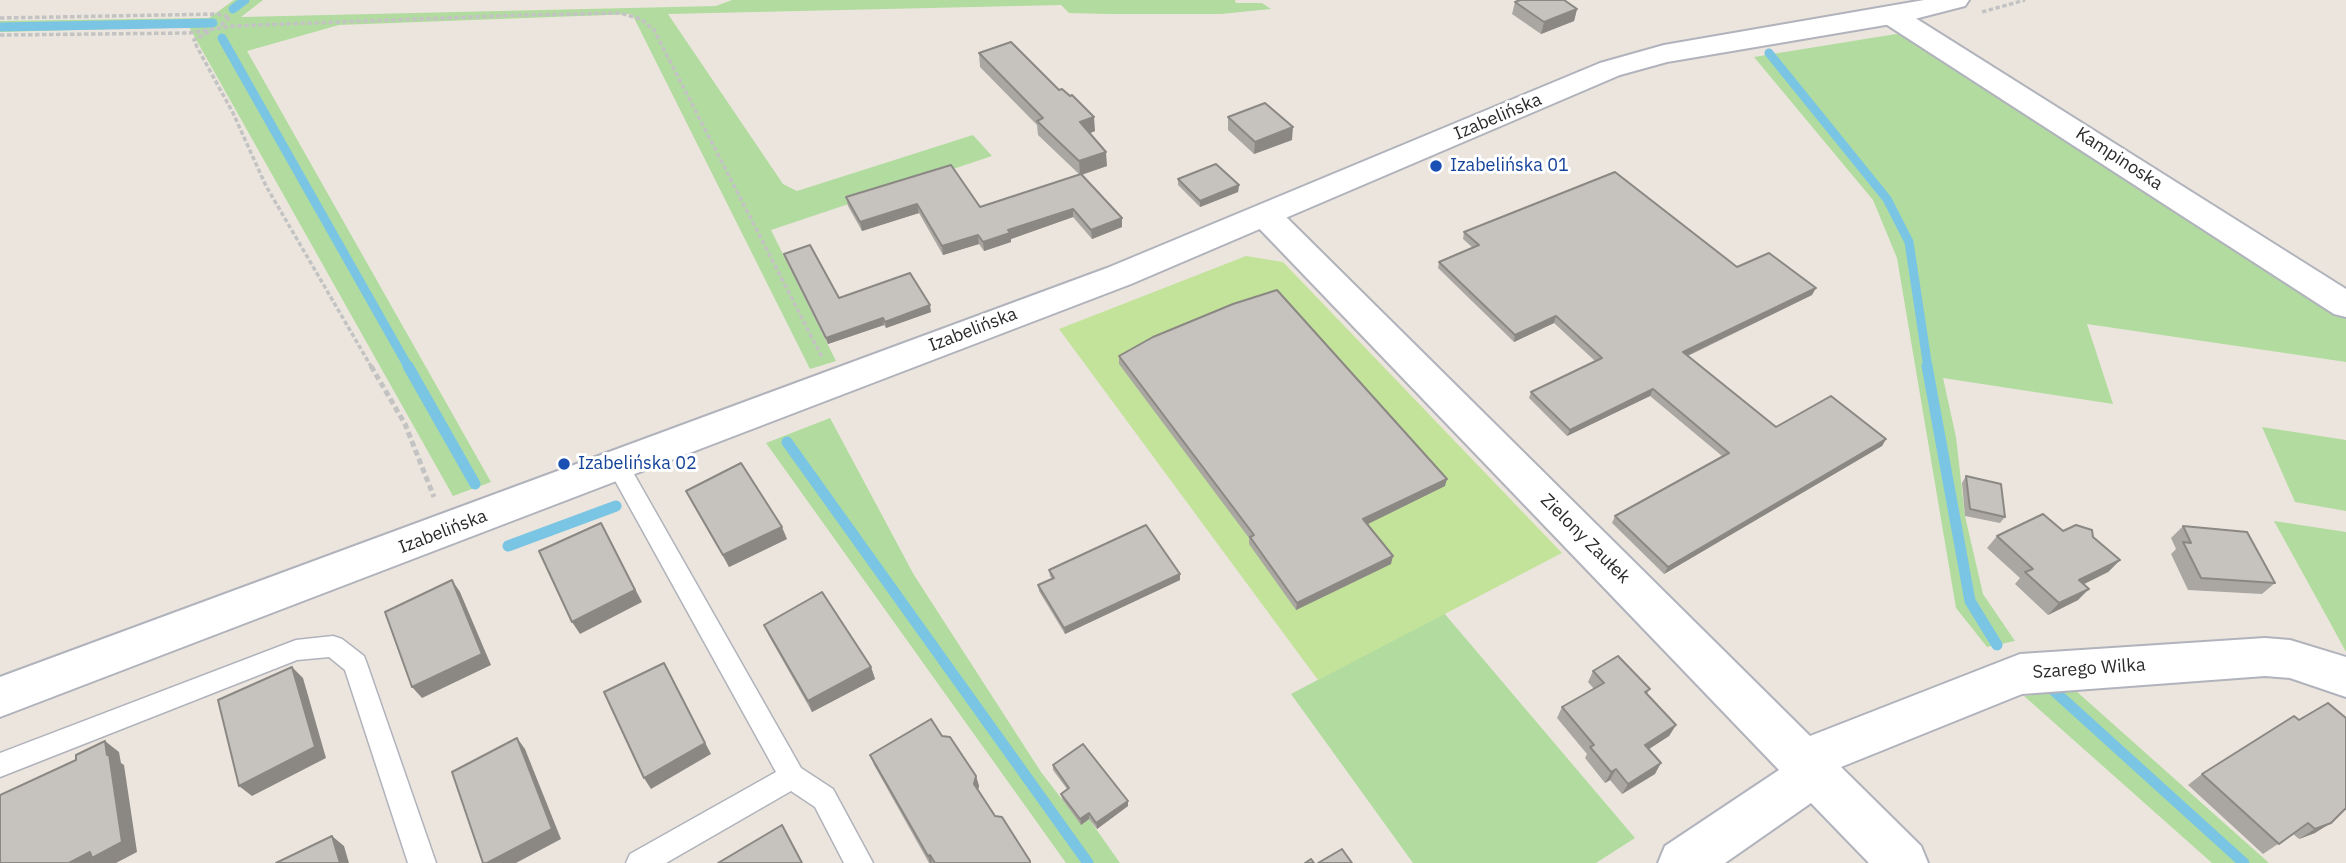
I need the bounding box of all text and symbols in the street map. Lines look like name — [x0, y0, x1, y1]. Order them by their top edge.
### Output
street label: Izabelińska — [1451, 89, 1545, 145]
street label: Kampinoska — [2071, 123, 2167, 195]
place label: Izabelińska 01 — [1450, 155, 1569, 177]
marker: Izabelińska 01 — [1428, 158, 1444, 174]
street label: Izabelińska — [926, 303, 1020, 357]
place label: Izabelińska 02 — [578, 453, 697, 475]
marker: Izabelińska 02 — [556, 456, 572, 472]
street label: Zielony Zaułek — [1536, 490, 1634, 588]
street label: Izabelińska — [396, 505, 490, 559]
street label: Szarego Wilka — [2032, 654, 2146, 684]

